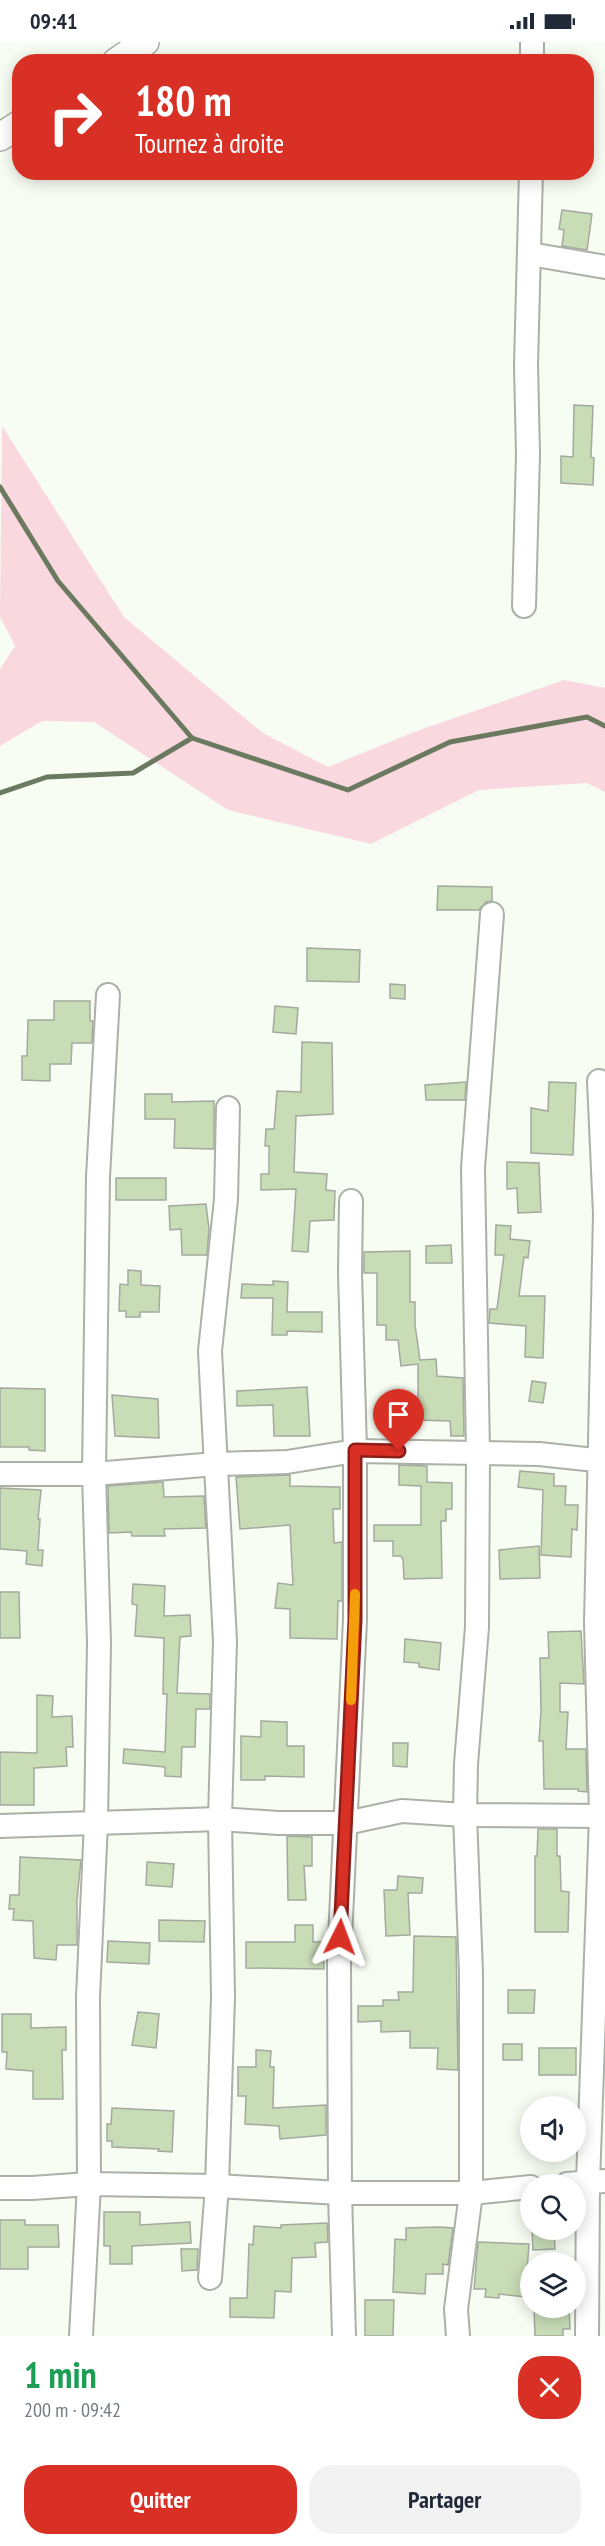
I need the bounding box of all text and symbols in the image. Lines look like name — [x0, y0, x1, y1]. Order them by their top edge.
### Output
text: 09:41 — [30, 7, 78, 35]
text: 180 m — [135, 73, 232, 128]
icon: right — [36, 78, 114, 156]
text: Tournez à droite — [135, 126, 284, 160]
pin — [373, 1389, 424, 1451]
icon: arrive — [382, 1398, 415, 1431]
position arrow — [308, 1905, 372, 1969]
map controls — [520, 2096, 586, 2318]
button: sound — [520, 2096, 586, 2162]
button: search — [520, 2174, 586, 2240]
button: layers — [520, 2252, 586, 2318]
text: 1 min — [24, 2351, 97, 2398]
button: close — [518, 2356, 581, 2419]
text: 200 m · 09:42 — [24, 2397, 121, 2423]
button: Quitter — [24, 2465, 297, 2534]
button: Partager — [309, 2465, 581, 2534]

